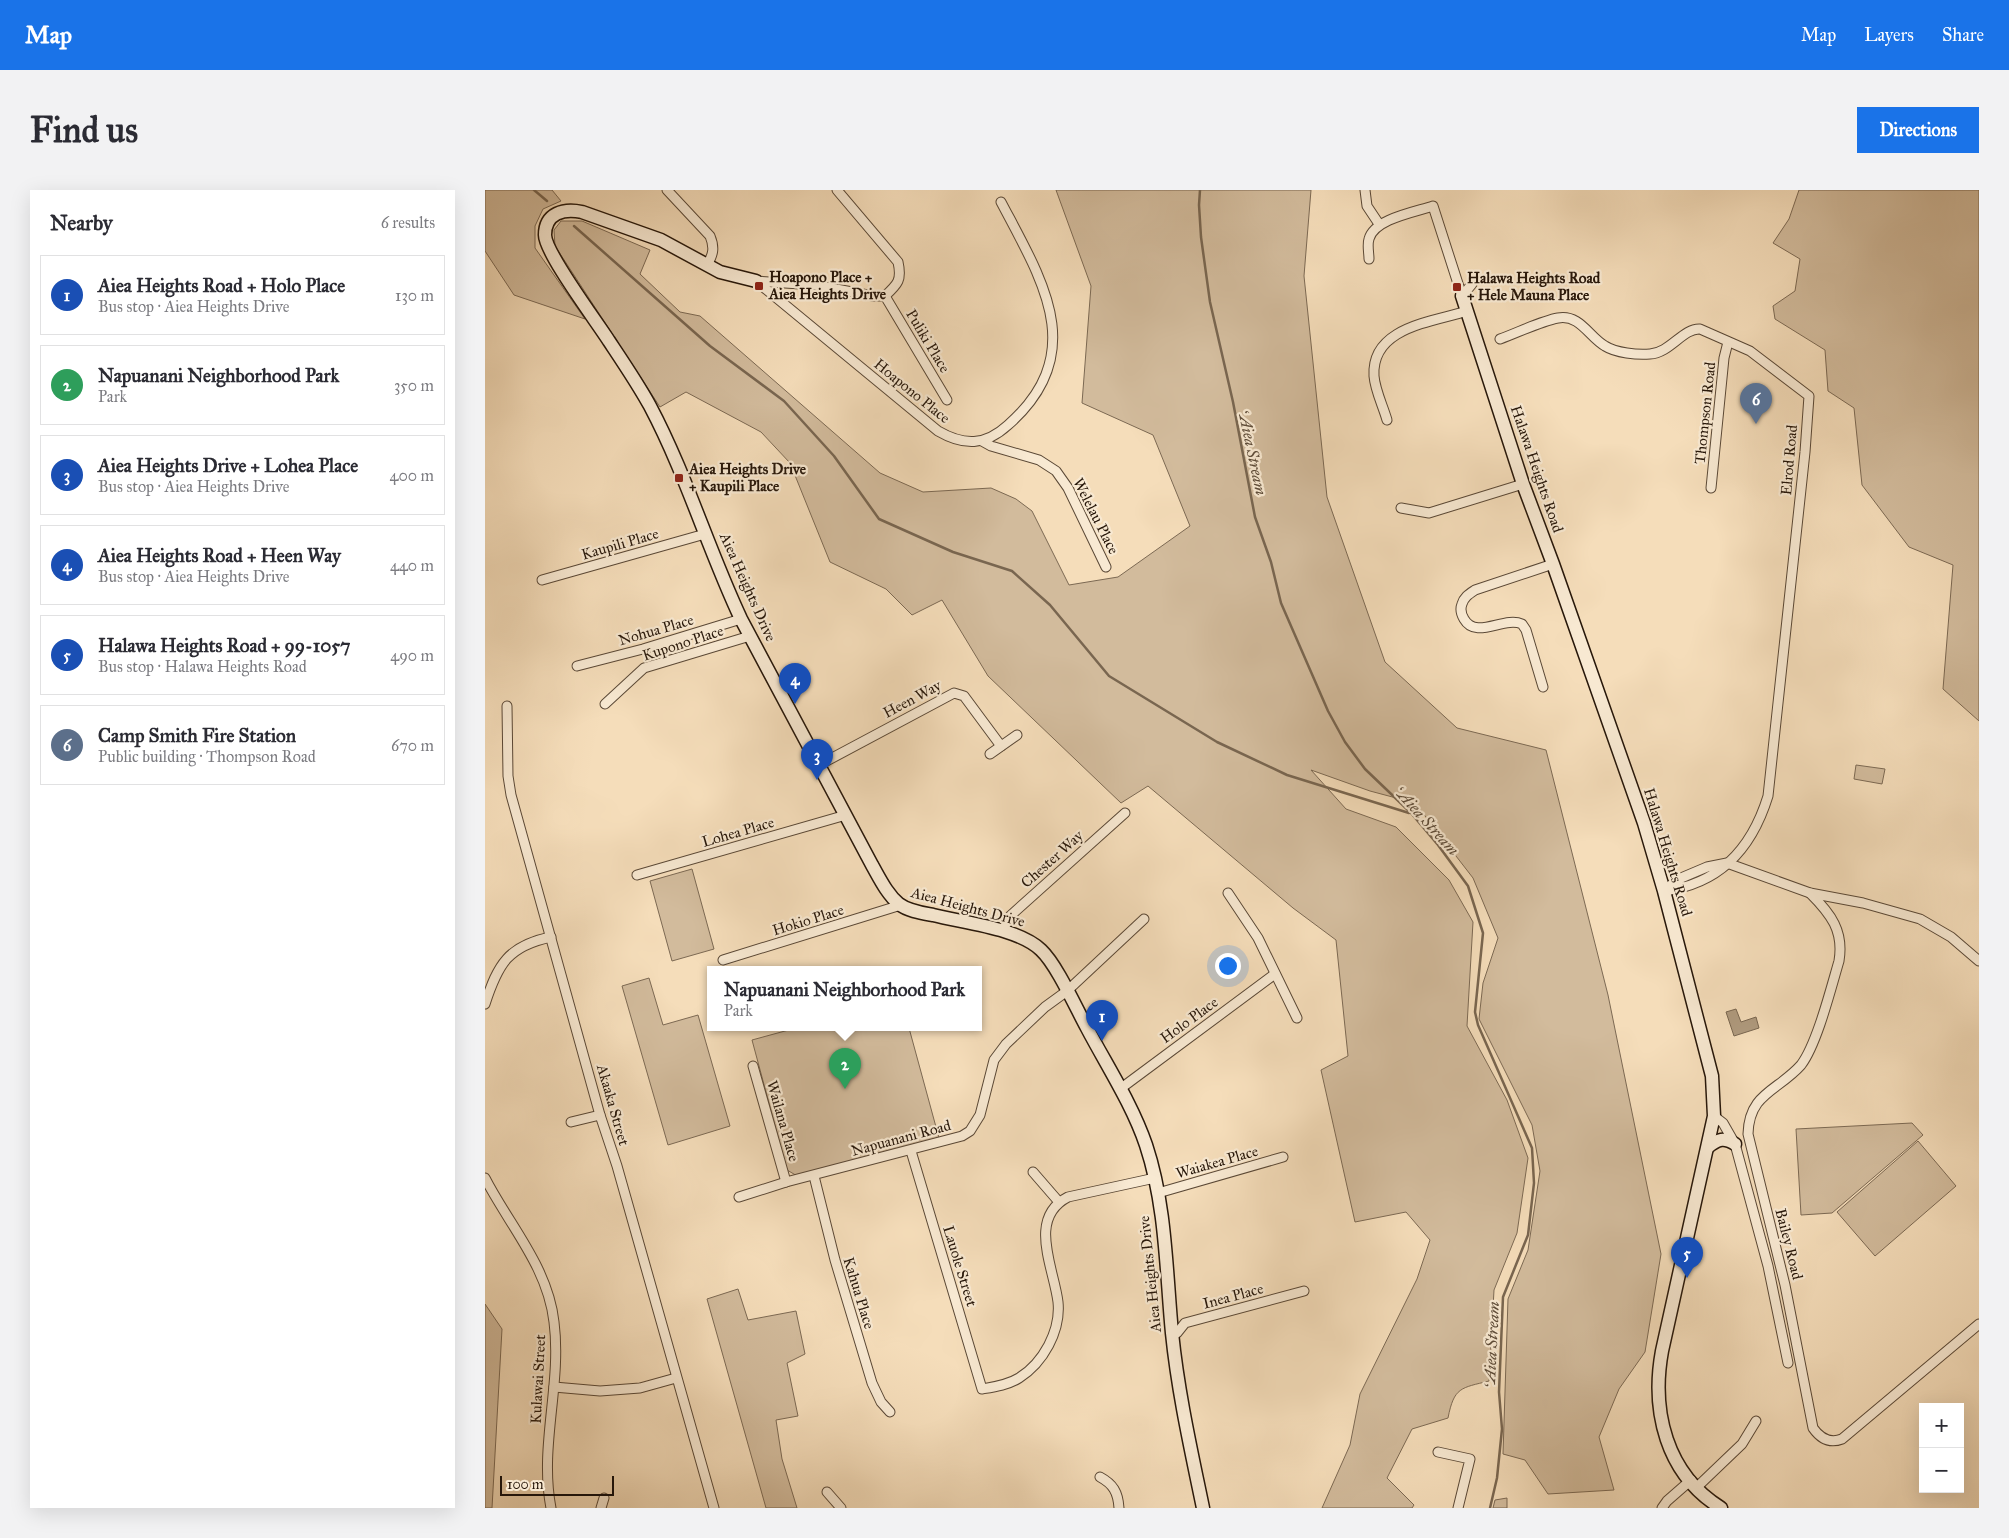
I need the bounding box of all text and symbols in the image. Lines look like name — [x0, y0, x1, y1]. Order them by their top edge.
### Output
text: Map — [25, 20, 72, 50]
text: Map — [1801, 24, 1836, 46]
text: Layers — [1864, 24, 1914, 46]
text: Share — [1942, 24, 1984, 46]
button: Directions — [1857, 107, 1979, 153]
text: Find us — [30, 109, 138, 152]
text: Nearby — [50, 210, 113, 236]
text: 6 results — [381, 213, 435, 232]
place label: Hoapono Place + Aiea Heights Drive — [768, 268, 887, 304]
place label: Halawa Heights Road + Hele Mauna Place — [1467, 269, 1601, 304]
text: Aiea Heights Road + Holo Place — [98, 274, 345, 297]
marker: Hoapono Place + Aiea Heights Drive — [753, 280, 765, 292]
marker: Halawa Heights Road + Hele Mauna Place — [1451, 281, 1463, 293]
text: 1 — [64, 286, 70, 305]
text: 130 m — [395, 286, 434, 305]
text: Bus stop · Aiea Heights Drive — [98, 297, 289, 316]
street label: Puliki Place — [902, 306, 954, 376]
street label: Hoapono Place — [870, 355, 954, 427]
street label: Thompson Road — [1691, 361, 1719, 465]
text: Napuanani Neighborhood Park — [98, 364, 339, 387]
text: 2 — [63, 376, 71, 395]
text: 350 m — [394, 376, 434, 395]
pin: 6 — [1740, 383, 1772, 424]
text: Park — [98, 387, 127, 406]
street label: Halawa Heights Road — [1507, 403, 1567, 535]
water label: ʻAiea Stream — [1234, 407, 1271, 497]
street label: Elrod Road — [1777, 424, 1801, 496]
text: Aiea Heights Drive + Lohea Place — [98, 454, 358, 477]
place label: Aiea Heights Drive + Kaupili Place — [688, 460, 807, 496]
text: 3 — [64, 466, 70, 485]
text: 400 m — [390, 466, 434, 485]
marker: Aiea Heights Drive + Kaupili Place — [673, 472, 685, 484]
street label: Welelau Place — [1069, 475, 1123, 557]
text: Bus stop · Aiea Heights Drive — [98, 477, 289, 496]
street label: Kaupili Place — [579, 524, 661, 564]
street label: Aiea Heights Drive — [716, 529, 780, 644]
text: Aiea Heights Road + Heen Way — [98, 544, 341, 567]
text: 4 — [63, 556, 71, 575]
text: 440 m — [390, 556, 434, 575]
text: Bus stop · Aiea Heights Drive — [98, 567, 289, 586]
street label: Nohua Place — [616, 611, 696, 649]
street label: Kupono Place — [640, 621, 726, 665]
text: Halawa Heights Road + 99-1057 — [98, 634, 350, 657]
text: 5 — [63, 646, 71, 665]
text: 490 m — [390, 646, 434, 665]
text: Bus stop · Halawa Heights Road — [98, 657, 307, 676]
pin: 4 — [779, 663, 811, 704]
street label: Heen Way — [880, 676, 945, 722]
text: Camp Smith Fire Station — [98, 724, 296, 747]
text: 6 — [63, 736, 71, 755]
text: 670 m — [391, 736, 434, 755]
pin: 3 — [801, 739, 833, 780]
text: Public building · Thompson Road — [98, 747, 316, 766]
water label: ʻAiea Stream — [1390, 782, 1463, 859]
street label: Halawa Heights Road — [1640, 786, 1696, 919]
street label: Lohea Place — [700, 813, 776, 851]
street label: Chester Way — [1017, 826, 1087, 892]
street label: Aiea Heights Drive — [908, 883, 1027, 931]
street label: Hokio Place — [770, 901, 846, 939]
your location — [1215, 953, 1241, 979]
popup — [707, 966, 982, 1031]
text: Napuanani Neighborhood Park — [724, 978, 965, 1001]
street label: Holo Place — [1157, 993, 1221, 1047]
pin: 1 — [1086, 1000, 1118, 1041]
text: Park — [724, 1001, 753, 1020]
pin: 2 — [829, 1048, 861, 1089]
street label: Akaaka Street — [593, 1061, 633, 1148]
street label: Wailana Place — [763, 1078, 803, 1164]
street label: Napuanani Road — [849, 1116, 953, 1160]
street label: Waiakea Place — [1174, 1142, 1260, 1182]
street label: Bailey Road — [1771, 1207, 1807, 1282]
street label: Aiea Heights Drive — [1135, 1215, 1165, 1334]
street label: Lauole Street — [939, 1223, 981, 1309]
pin: 5 — [1671, 1237, 1703, 1278]
street label: Kahua Place — [840, 1255, 878, 1331]
street label: Inea Place — [1201, 1279, 1265, 1313]
water label: ʻAiea Stream — [1480, 1301, 1503, 1389]
street label: Kulawai Street — [527, 1333, 549, 1424]
map controls — [1919, 1403, 1964, 1493]
button: + — [1919, 1403, 1964, 1448]
button: − — [1919, 1448, 1964, 1493]
scale bar — [500, 1473, 614, 1496]
text: 100 m — [507, 1476, 544, 1493]

